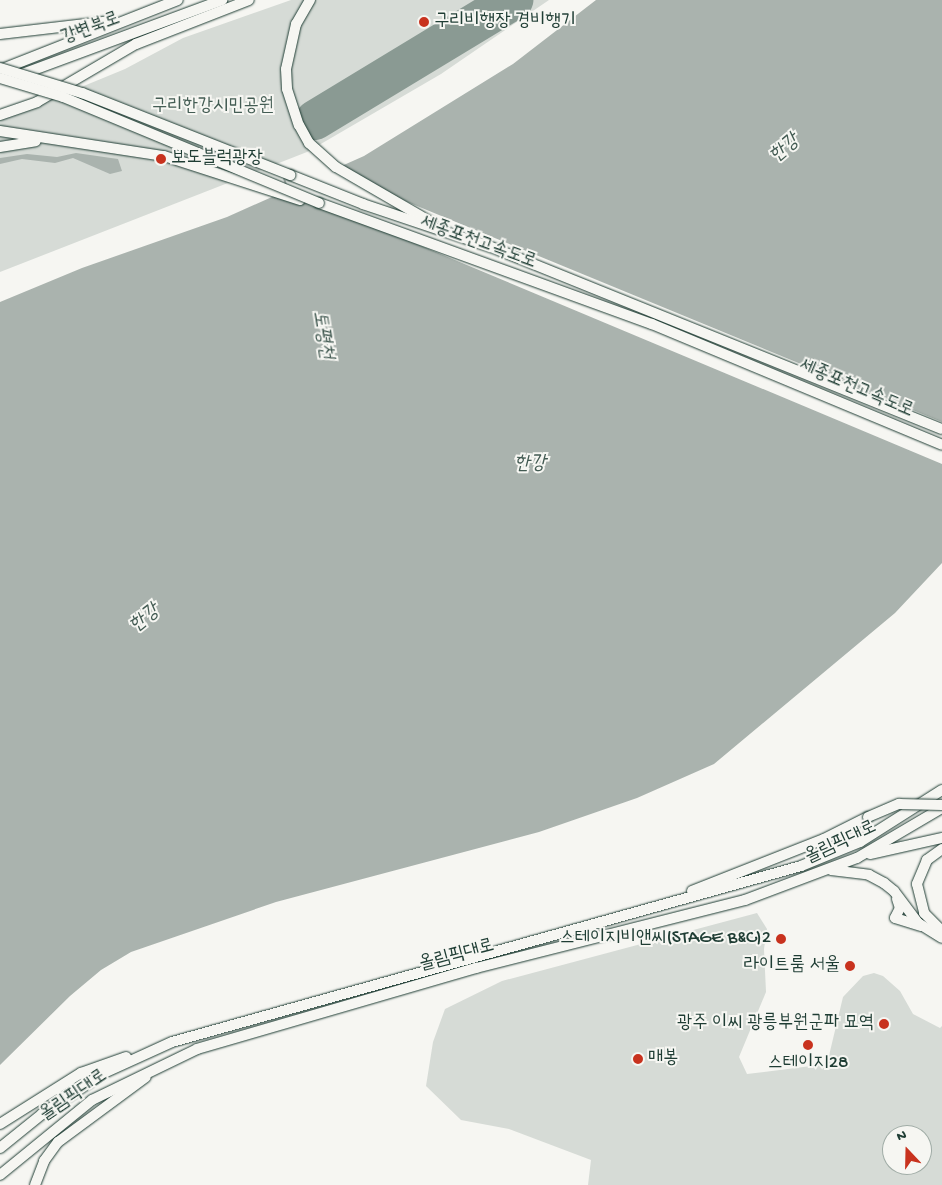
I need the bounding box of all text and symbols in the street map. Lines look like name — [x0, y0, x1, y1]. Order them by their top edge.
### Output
street label: 강변북로 — [58, 8, 124, 50]
place label: 구리비행장 경비행기 — [434, 11, 576, 33]
marker: 구리비행장 경비행기 — [418, 16, 430, 28]
park label: 구리한강시민공원 — [152, 96, 274, 118]
water label: 한강 — [765, 129, 805, 169]
place label: 보도블럭광장 — [171, 148, 263, 170]
marker: 보도블럭광장 — [155, 153, 167, 165]
street label: 세종포천고속도로 — [417, 211, 539, 275]
water label: 토평천 — [306, 309, 338, 361]
street label: 세종포천고속도로 — [795, 355, 917, 423]
water label: 한강 — [514, 452, 546, 476]
water label: 한강 — [125, 600, 165, 638]
street label: 올림픽대로 — [802, 817, 880, 869]
place label: 스테이지비앤씨(STAGE B&C)2 — [559, 928, 771, 950]
marker: 스테이지비앤씨(STAGE B&C)2 — [775, 933, 787, 945]
street label: 올림픽대로 — [417, 935, 497, 977]
place label: 라이트룸 서울 — [744, 955, 840, 977]
marker: 라이트룸 서울 — [844, 960, 856, 972]
place label: 광주 이씨 광릉부원군파 묘역 — [677, 1013, 874, 1035]
marker: 광주 이씨 광릉부원군파 묘역 — [878, 1018, 890, 1030]
marker: 스테이지28 — [802, 1039, 814, 1051]
place label: 매봉 — [648, 1048, 679, 1070]
marker: 매봉 — [632, 1053, 644, 1065]
place label: 스테이지28 — [768, 1053, 848, 1075]
street label: 올림픽대로 — [36, 1065, 112, 1127]
north arrow — [882, 1125, 932, 1175]
text: N — [894, 1127, 909, 1146]

